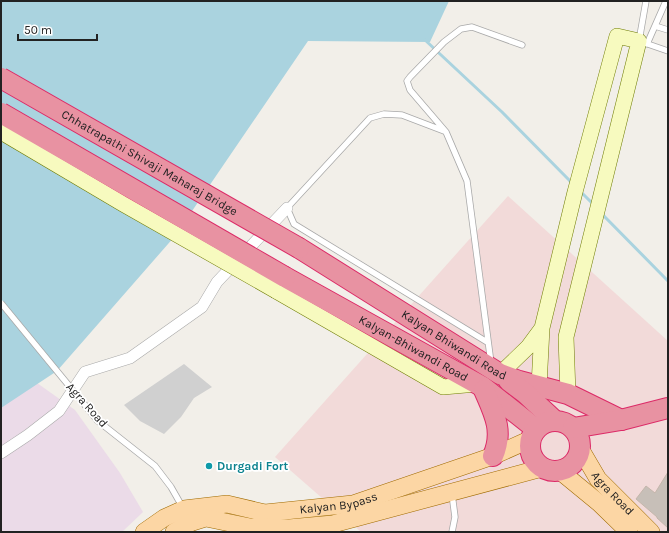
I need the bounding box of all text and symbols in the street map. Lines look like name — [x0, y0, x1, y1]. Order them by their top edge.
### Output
scale bar — [18, 16, 97, 42]
text: 50 m — [24, 23, 52, 37]
street label: Chhatrapathi Shivaji Maharaj Bridge — [59, 107, 240, 218]
street label: Kalyan Bhiwandi Road — [399, 307, 509, 383]
street label: Kalyan-Bhiwandi Road — [356, 312, 471, 384]
street label: Agra Road — [63, 380, 111, 430]
place label: Durgadi Fort — [217, 459, 288, 473]
marker: Durgadi Fort — [204, 461, 214, 471]
street label: Agra Road — [588, 469, 637, 518]
street label: Kalyan Bypass — [299, 489, 379, 516]

